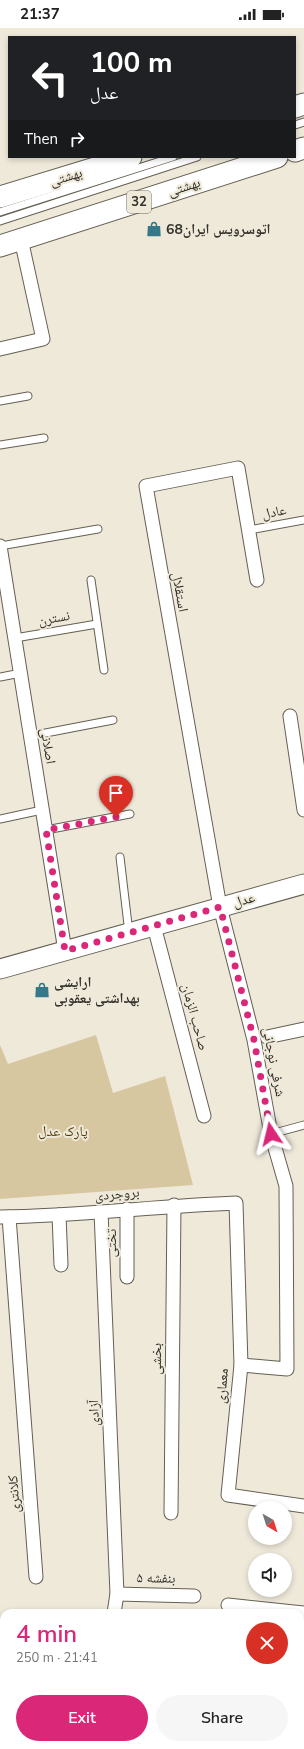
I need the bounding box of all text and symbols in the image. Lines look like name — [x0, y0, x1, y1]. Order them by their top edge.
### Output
text: 21:37 — [20, 4, 60, 24]
text: 100 m — [90, 44, 173, 82]
icon: left — [24, 52, 76, 104]
text: عدل — [90, 81, 118, 105]
icon: right — [66, 128, 88, 150]
text: Then — [24, 129, 58, 149]
street label: بهشتی — [47, 163, 85, 191]
street label: بهشتى — [165, 173, 203, 201]
road number: 32 — [127, 191, 151, 213]
shop icon: اتوسرویس ایران68 — [145, 220, 163, 238]
place label: اتوسرویس ایران68 — [166, 220, 271, 239]
street label: عادل — [260, 500, 288, 524]
street label: استقلال — [167, 571, 193, 613]
street label: نسترن — [37, 606, 72, 630]
street label: اصلانی — [36, 727, 60, 765]
pin — [99, 776, 133, 817]
icon: arrive — [105, 782, 127, 804]
street label: عدل — [231, 888, 257, 912]
place label: ارایشی بهداشتی یعقوبی — [54, 973, 140, 1008]
shop icon: ارایشی بهداشتی یعقوبی — [33, 981, 51, 999]
street label: صاحب الزمان — [177, 981, 213, 1053]
street label: شرفی نوجانی — [258, 1026, 290, 1098]
position arrow — [250, 1113, 292, 1155]
park label: پارک عدل — [38, 1122, 88, 1141]
street label: بروجردی — [94, 1183, 140, 1205]
street label: تختی — [102, 1228, 121, 1257]
street label: بخشی — [147, 1343, 166, 1375]
street label: معماری — [211, 1367, 233, 1405]
street label: آزادی — [84, 1399, 104, 1427]
street label: کلانتری — [3, 1474, 25, 1513]
north arrow — [248, 1501, 292, 1545]
map controls — [248, 1501, 292, 1597]
button: sound — [248, 1553, 292, 1597]
street label: بنفشه ۵ — [136, 1568, 176, 1588]
text: 4 min — [16, 1618, 77, 1650]
button: close — [246, 1622, 288, 1664]
text: 250 m · 21:41 — [16, 1649, 98, 1667]
button: Exit — [16, 1695, 148, 1741]
button: Share — [156, 1695, 288, 1741]

